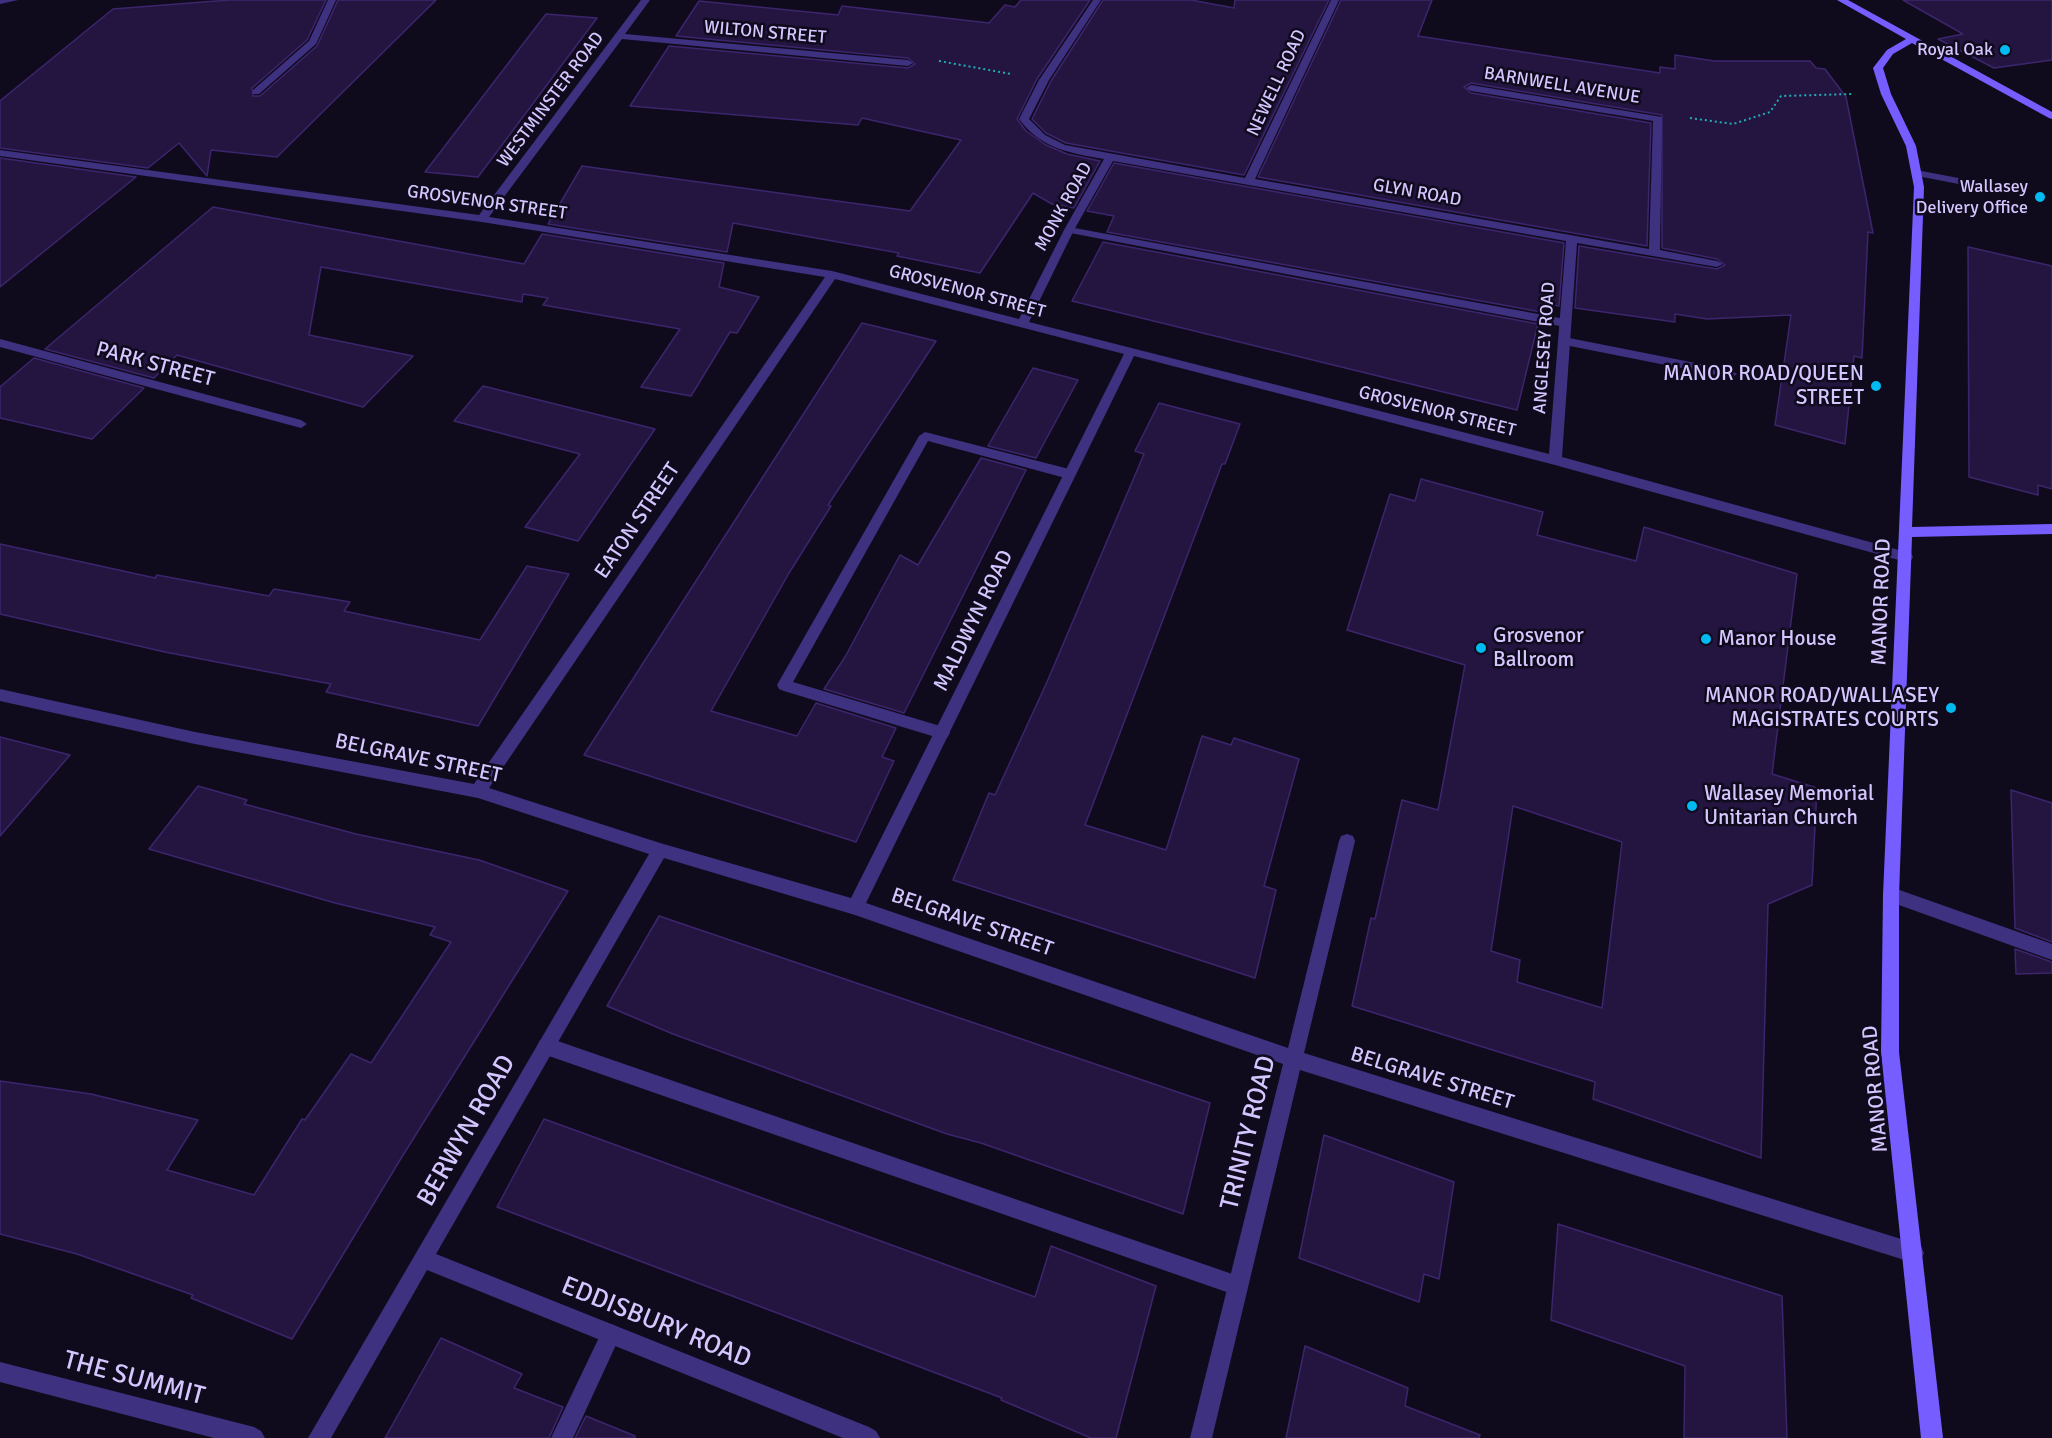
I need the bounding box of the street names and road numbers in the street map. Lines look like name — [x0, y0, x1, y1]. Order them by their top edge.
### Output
street label: WILTON STREET — [703, 17, 827, 49]
street label: NEWELL ROAD — [1243, 26, 1311, 140]
street label: WESTMINSTER ROAD — [493, 28, 609, 172]
street label: BARNWELL AVENUE — [1482, 63, 1642, 109]
street label: MONK ROAD — [1031, 159, 1097, 255]
street label: GLYN ROAD — [1371, 175, 1463, 211]
street label: GROSVENOR STREET — [406, 181, 568, 225]
street label: GROSVENOR STREET — [886, 261, 1048, 323]
street label: ANGLESEY ROAD — [1530, 281, 1560, 415]
street label: PARK STREET — [93, 337, 217, 393]
street label: GROSVENOR STREET — [1356, 382, 1518, 442]
street label: EATON STREET — [590, 458, 686, 584]
street label: MANOR ROAD — [1867, 538, 1897, 666]
street label: MALDWYN ROAD — [929, 546, 1019, 696]
street label: BELGRAVE STREET — [332, 729, 504, 789]
street label: BELGRAVE STREET — [888, 883, 1056, 963]
street label: MANOR ROAD — [1858, 1024, 1894, 1154]
street label: BELGRAVE STREET — [1347, 1042, 1517, 1116]
street label: BERWYN ROAD — [411, 1050, 523, 1212]
street label: TRINITY ROAD — [1215, 1053, 1283, 1213]
street label: EDDISBURY ROAD — [556, 1271, 756, 1375]
street label: THE SUMMIT — [60, 1345, 208, 1413]

